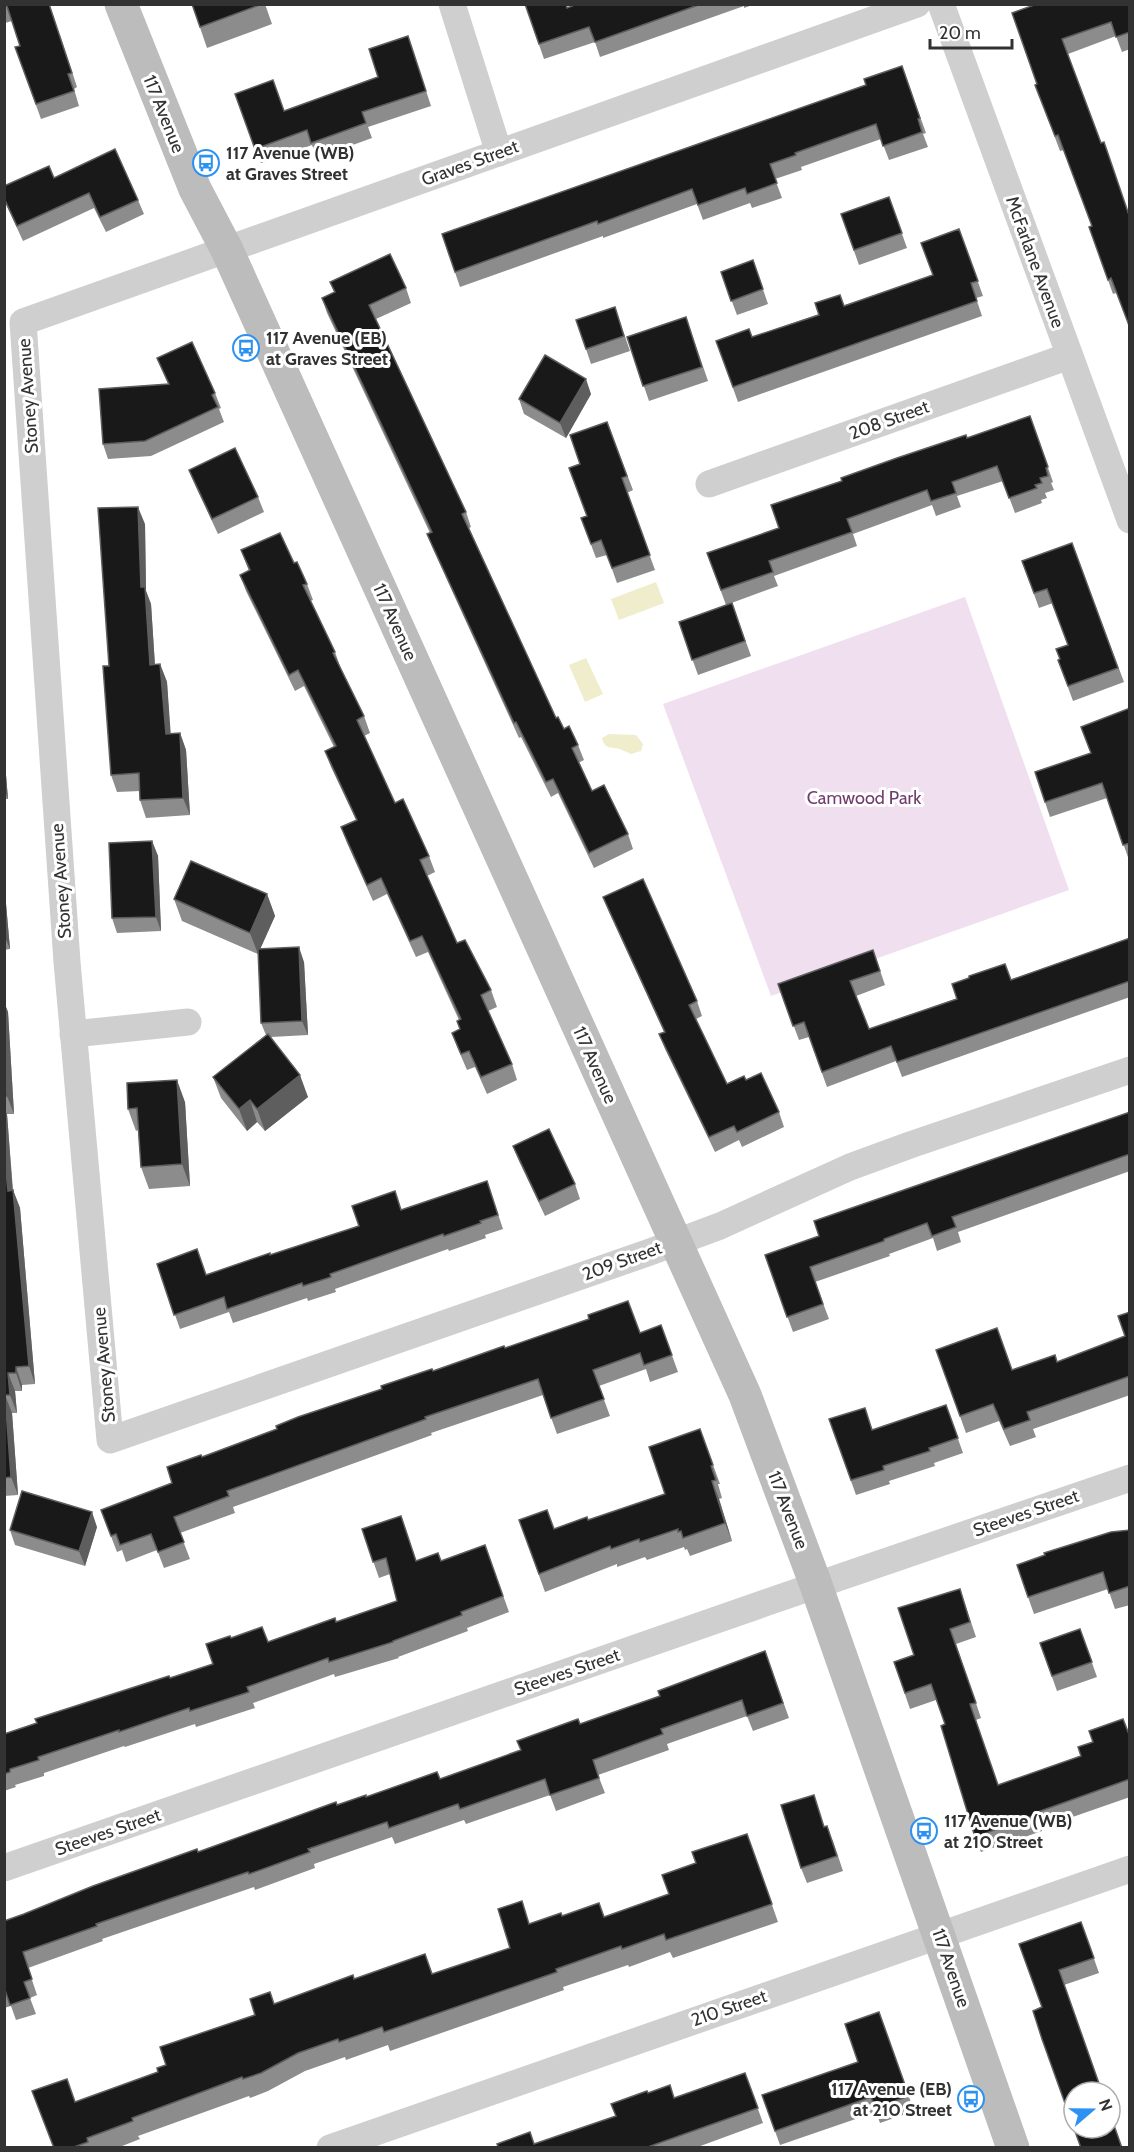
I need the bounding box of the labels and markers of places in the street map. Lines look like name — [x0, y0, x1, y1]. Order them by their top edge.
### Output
place label: 117 Avenue (WB) at Graves Street — [226, 142, 354, 185]
bus stop icon: 117 Avenue (WB) at Graves Street — [191, 148, 221, 178]
place label: 117 Avenue (EB) at Graves Street — [266, 327, 388, 370]
bus stop icon: 117 Avenue (EB) at Graves Street — [231, 333, 261, 363]
place label: 117 Avenue (WB) at 210 Street — [944, 1810, 1072, 1853]
bus stop icon: 117 Avenue (WB) at 210 Street — [909, 1816, 939, 1846]
place label: 117 Avenue (EB) at 210 Street — [831, 2078, 952, 2121]
bus stop icon: 117 Avenue (EB) at 210 Street — [956, 2084, 986, 2114]

